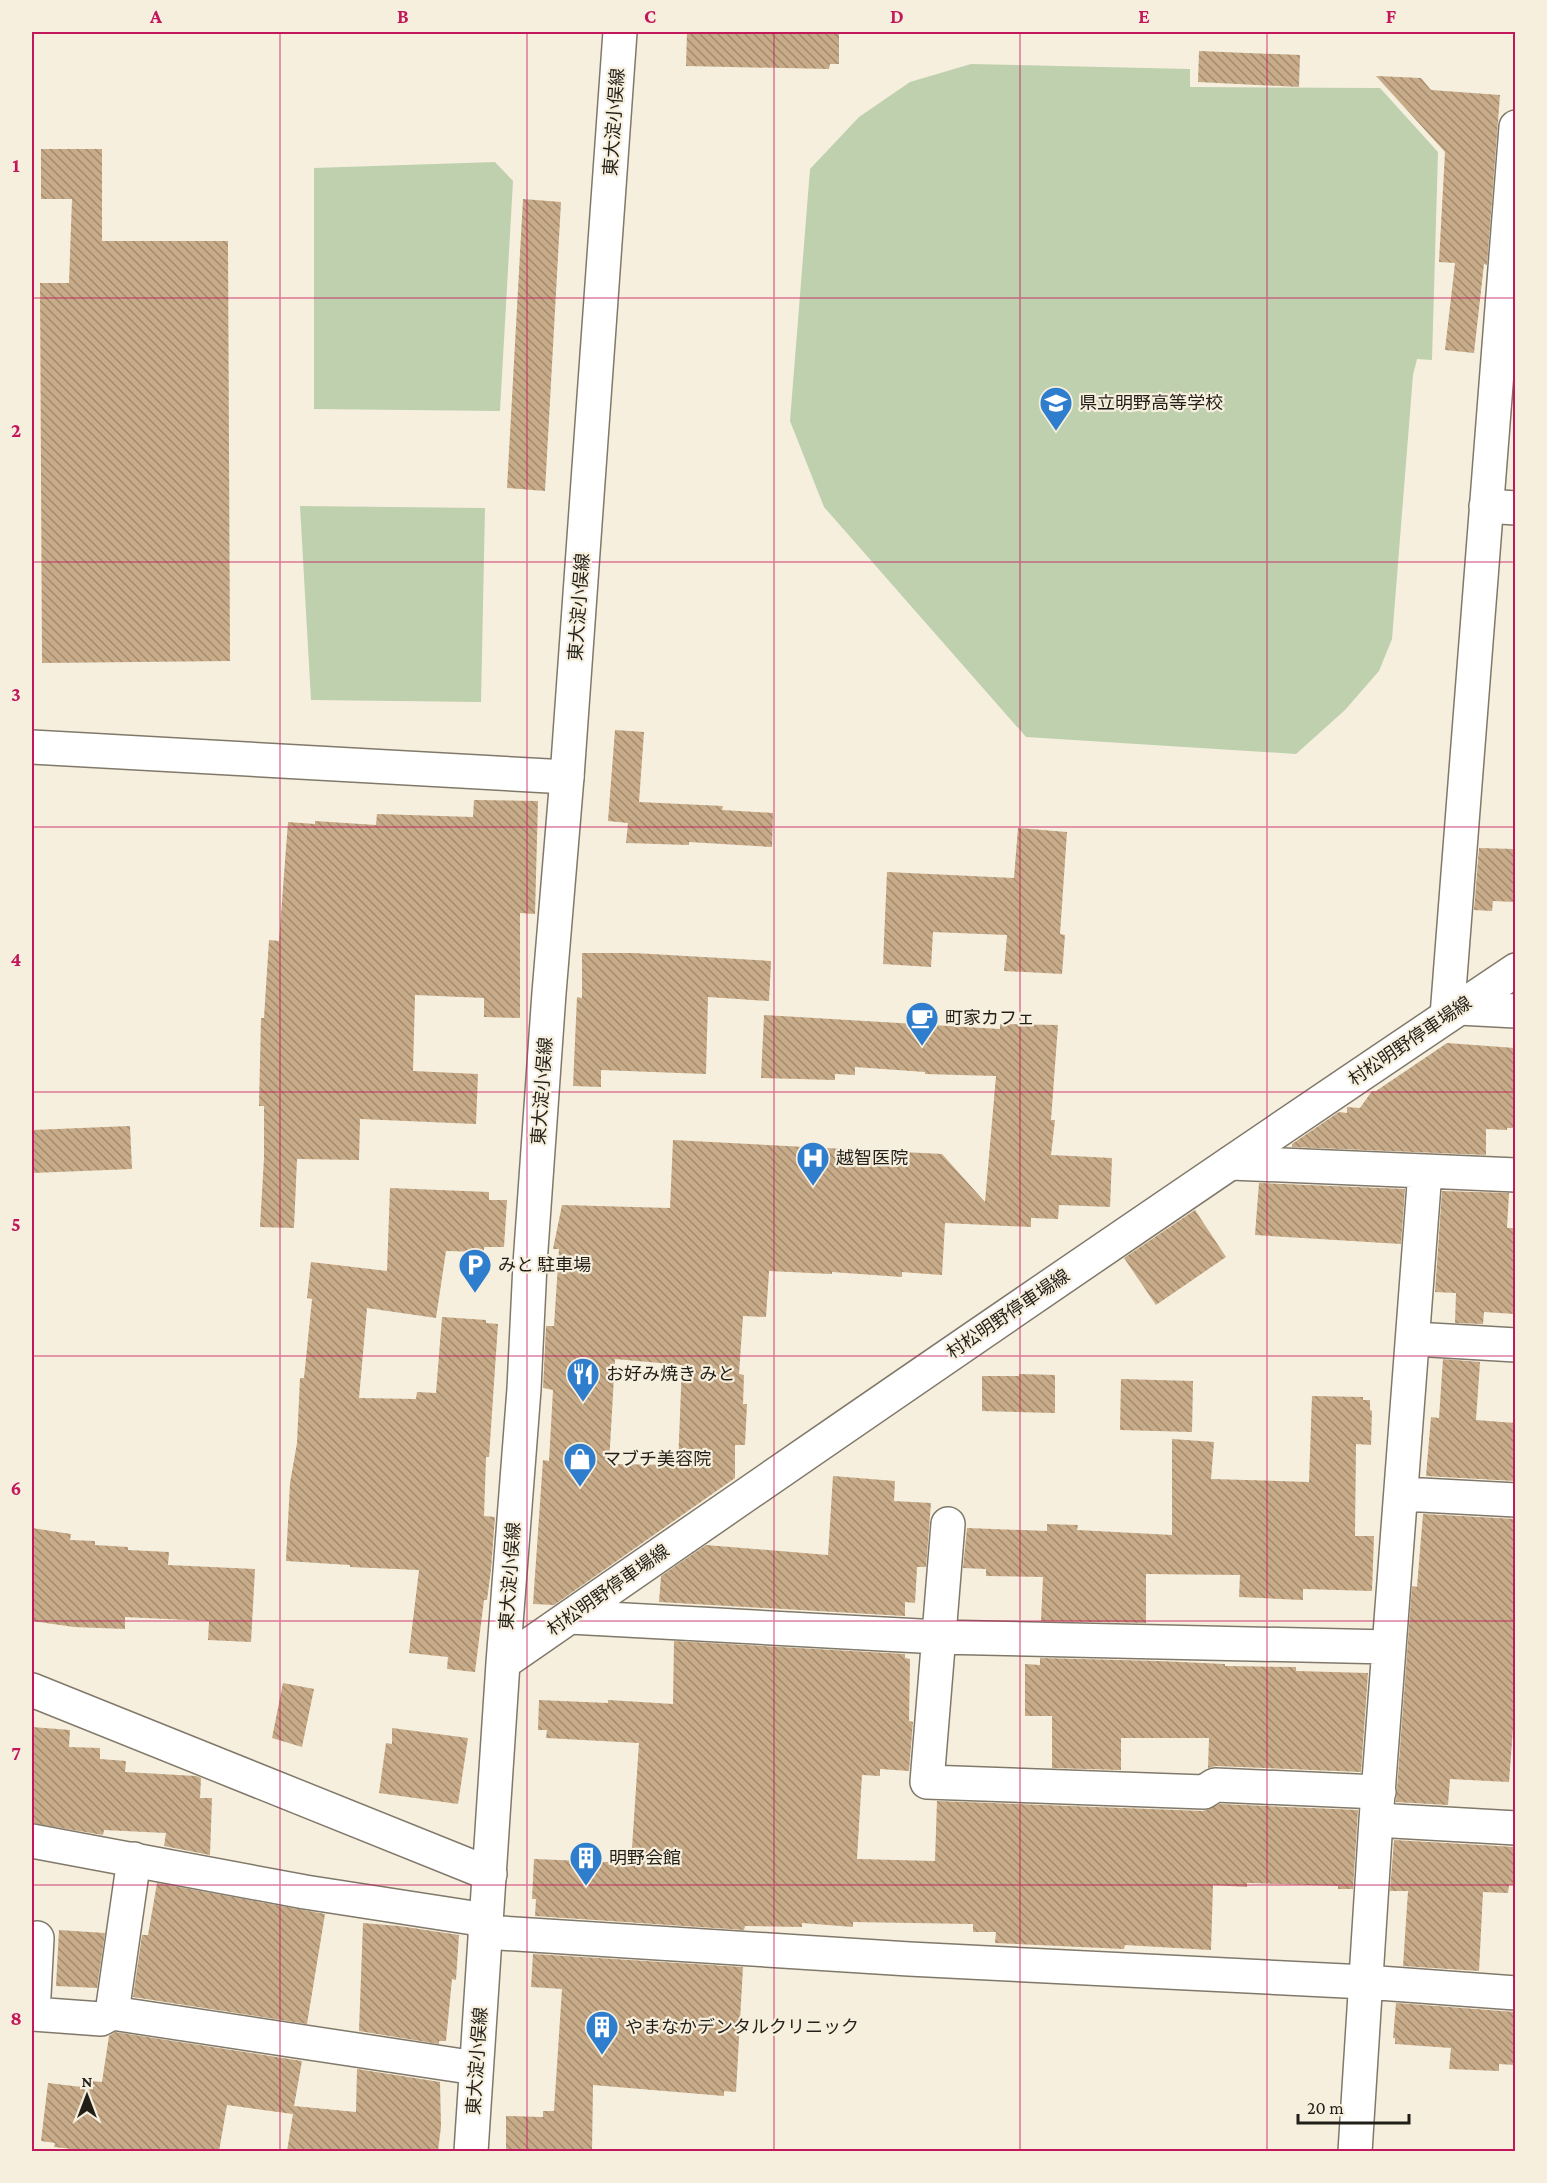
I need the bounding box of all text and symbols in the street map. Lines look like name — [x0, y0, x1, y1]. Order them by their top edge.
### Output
text: A — [149, 5, 163, 27]
text: B — [397, 5, 409, 27]
text: C — [644, 5, 656, 27]
text: D — [890, 5, 904, 27]
text: E — [1138, 5, 1150, 27]
text: F — [1386, 5, 1397, 27]
street label: 東大淀小俣線 — [600, 67, 628, 177]
text: 1 — [12, 154, 20, 176]
school or university icon: 県立明野高等学校 — [1038, 385, 1074, 432]
place label: 県立明野高等学校 — [1079, 393, 1223, 413]
text: 2 — [11, 419, 21, 441]
street label: 東大淀小俣線 — [565, 552, 593, 662]
text: 3 — [11, 683, 21, 705]
text: 4 — [11, 948, 22, 970]
street label: 村松明野停車場線 — [1345, 992, 1475, 1090]
cafe icon: 町家カフェ — [904, 1000, 940, 1047]
place label: 町家カフェ — [945, 1008, 1035, 1028]
street label: 東大淀小俣線 — [528, 1036, 556, 1146]
hospital icon: 越智医院 — [795, 1140, 831, 1187]
place label: 越智医院 — [836, 1148, 908, 1168]
text: 5 — [11, 1213, 21, 1235]
parking icon: みと 駐車場 — [457, 1247, 493, 1294]
place label: みと 駐車場 — [498, 1255, 591, 1275]
street label: 村松明野停車場線 — [943, 1265, 1073, 1363]
restaurant icon: お好み焼き みと — [565, 1356, 601, 1403]
place label: お好み焼き みと — [606, 1364, 735, 1384]
shop icon: マブチ美容院 — [562, 1441, 598, 1488]
place label: マブチ美容院 — [603, 1449, 711, 1469]
text: 6 — [11, 1477, 21, 1499]
street label: 東大淀小俣線 — [496, 1521, 524, 1631]
street label: 村松明野停車場線 — [543, 1541, 673, 1639]
text: 7 — [11, 1742, 21, 1764]
building icon: 明野会館 — [568, 1840, 604, 1887]
place label: 明野会館 — [609, 1848, 681, 1868]
street label: 東大淀小俣線 — [463, 2006, 491, 2116]
text: 8 — [10, 2007, 22, 2029]
building icon: やまなかデンタルクリニック — [584, 2009, 620, 2056]
place label: やまなかデンタルクリニック — [625, 2017, 859, 2037]
north arrow — [57, 2066, 117, 2126]
text: N — [82, 2073, 93, 2090]
scale bar — [1298, 2087, 1409, 2125]
text: 20 m — [1307, 2098, 1344, 2118]

